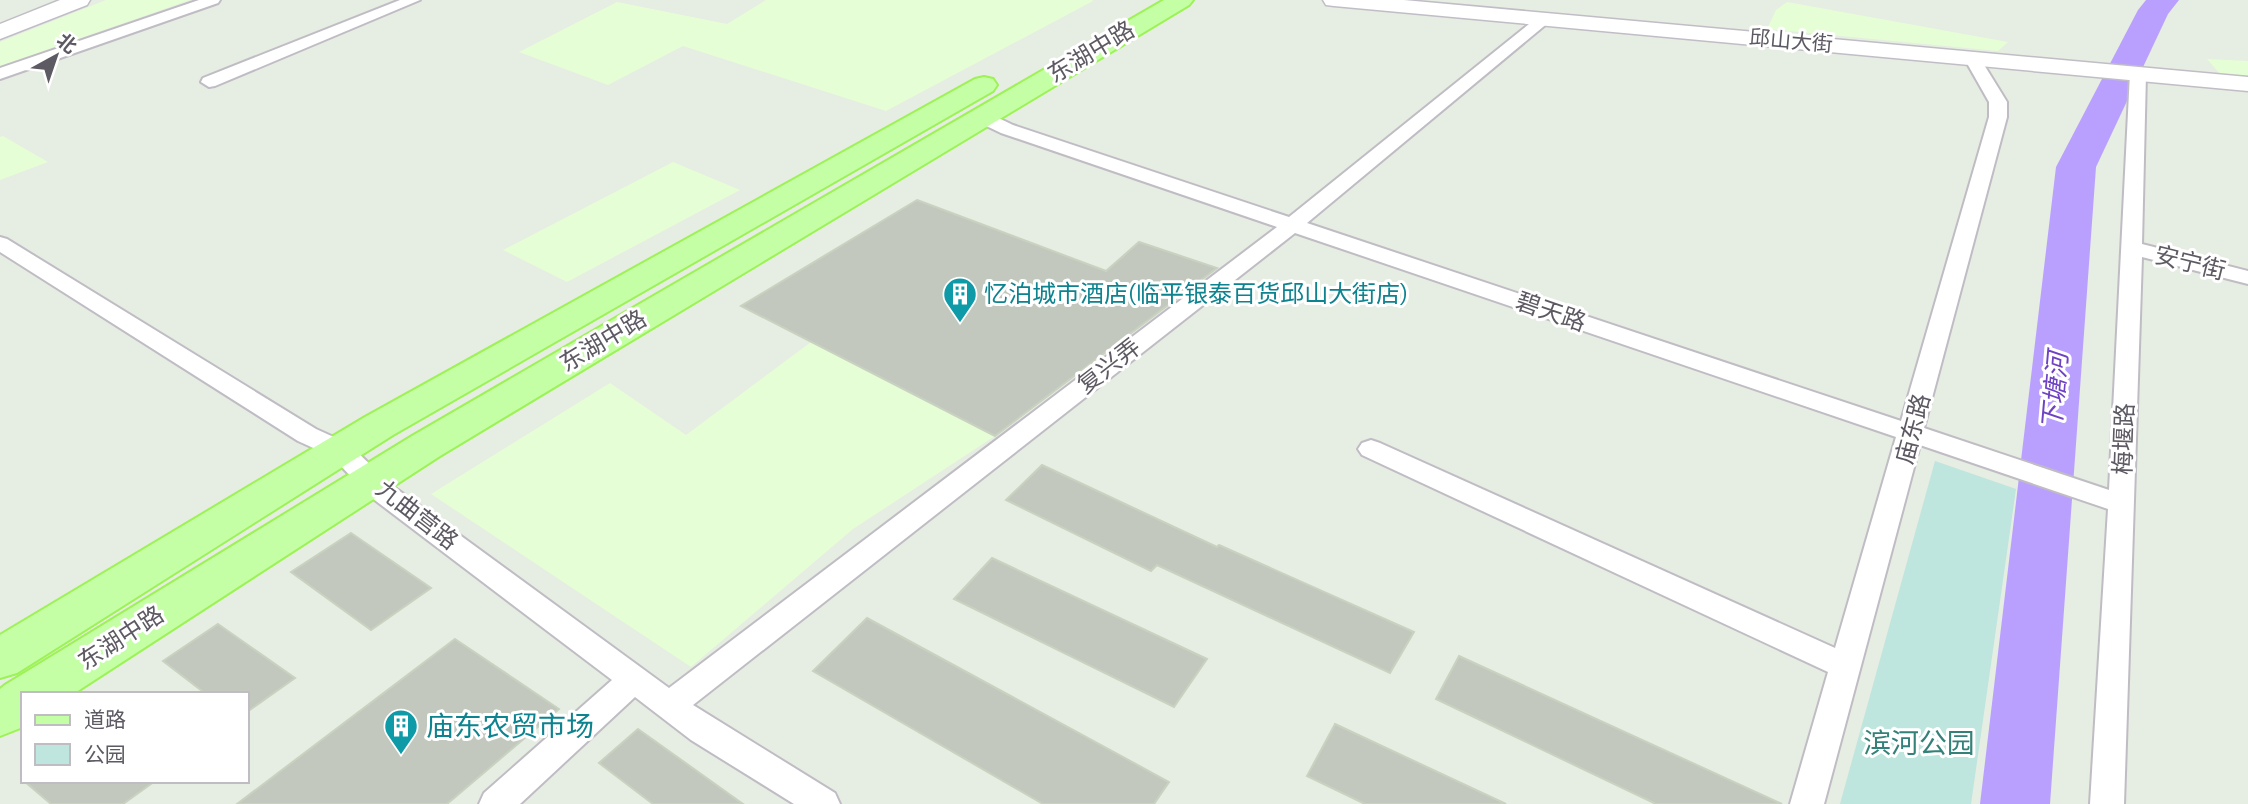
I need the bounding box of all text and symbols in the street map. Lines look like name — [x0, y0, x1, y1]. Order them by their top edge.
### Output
street label: 东湖中路 — [1041, 13, 1140, 90]
north arrow — [21, 21, 91, 91]
street label: 邱山大街 — [1748, 22, 1834, 58]
text: 北 — [52, 28, 82, 58]
street label: 安宁街 — [2151, 238, 2229, 286]
building icon: 忆泊城市酒店(临平银泰百货邱山大街店) — [941, 275, 979, 324]
place label: 忆泊城市酒店(临平银泰百货邱山大街店) — [984, 277, 1408, 309]
street label: 碧天路 — [1512, 284, 1591, 338]
street label: 东湖中路 — [553, 302, 652, 379]
street label: 复兴弄 — [1070, 330, 1147, 400]
water label: 下塘河 — [2034, 346, 2075, 431]
street label: 庙东路 — [1887, 390, 1937, 468]
street label: 梅堰路 — [2106, 402, 2140, 476]
street label: 九曲营路 — [370, 472, 465, 556]
street label: 东湖中路 — [71, 598, 169, 677]
legend — [21, 692, 248, 783]
text: 道路 — [84, 705, 126, 733]
building icon: 庙东农贸市场 — [382, 707, 420, 756]
place label: 庙东农贸市场 — [426, 707, 594, 744]
park label: 滨河公园 — [1863, 724, 1975, 761]
text: 公园 — [84, 740, 126, 768]

